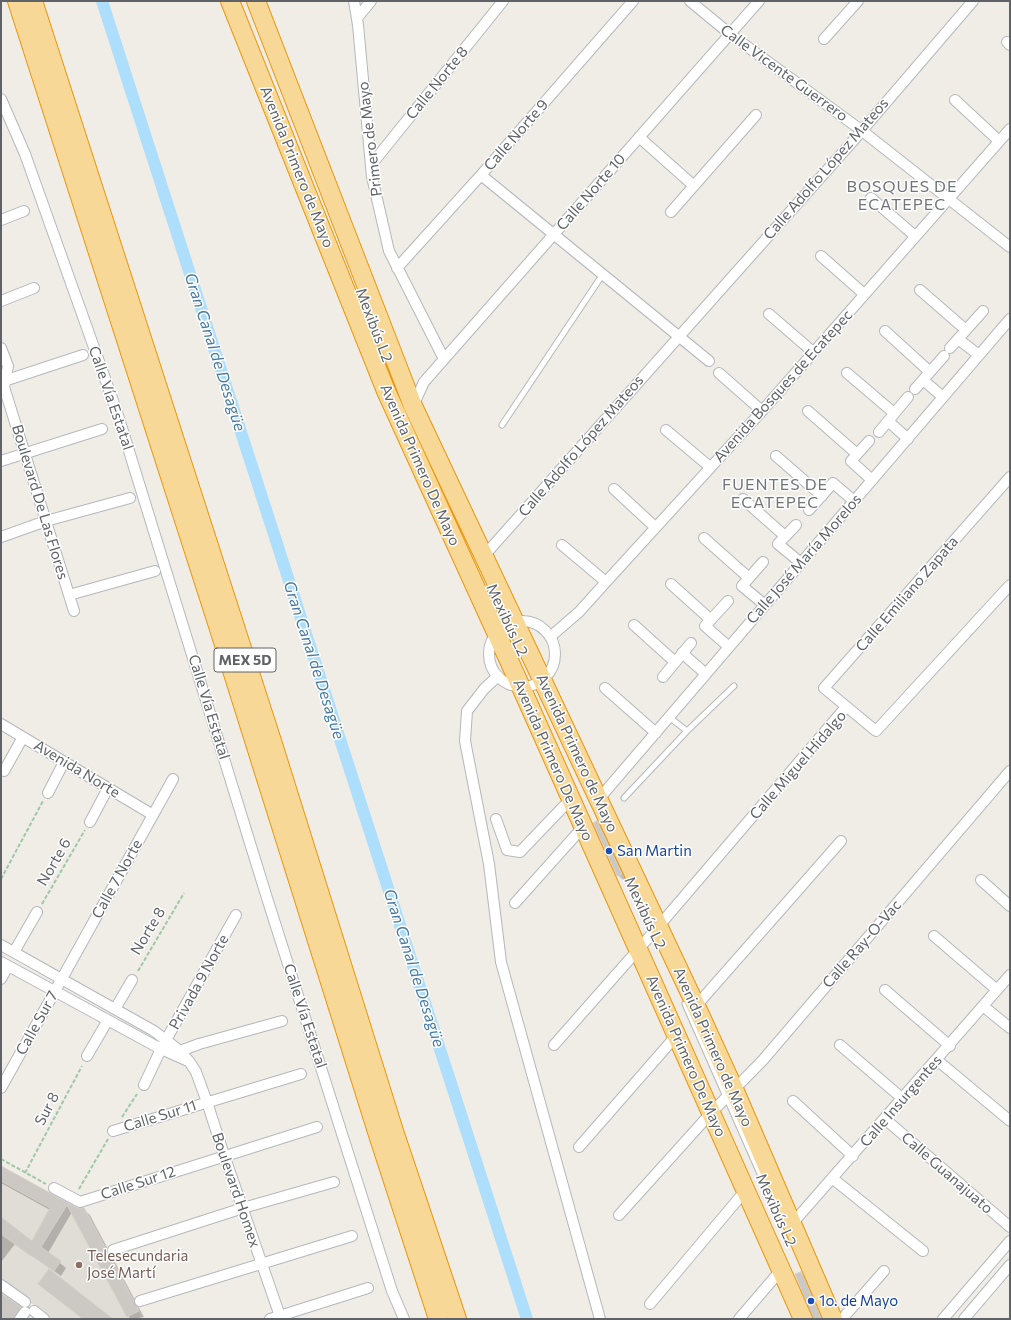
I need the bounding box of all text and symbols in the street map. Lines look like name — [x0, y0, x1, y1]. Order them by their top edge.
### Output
street label: Calle Vicente Guerrero — [717, 21, 851, 125]
street label: Calle Norte 8 — [402, 43, 472, 123]
street label: Primero de Mayo — [354, 81, 386, 197]
street label: Avenida Primero de Mayo — [256, 84, 338, 250]
street label: Calle Adolfo López Mateos — [760, 95, 892, 243]
street label: Calle Norte 9 — [480, 96, 552, 174]
street label: Calle Norte 10 — [553, 150, 629, 234]
district label: BOSQUES DE ECATEPEC — [847, 177, 957, 215]
water label: Gran Canal de Desagüe — [180, 270, 250, 434]
street label: Mexibús L2 — [352, 285, 396, 365]
street label: Avenida Bosques de Ecatepec — [710, 306, 856, 466]
street label: Calle Vía Estatal — [85, 344, 137, 452]
street label: Calle Adolfo López Mateos — [515, 372, 647, 520]
street label: Avenida Primero De Mayo — [376, 381, 464, 549]
street label: Boulevard De Las Flores — [8, 422, 72, 582]
district label: FUENTES DE ECATEPEC — [722, 475, 828, 513]
street label: Calle José María Morelos — [743, 490, 865, 628]
street label: Calle Emiliano Zapata — [852, 533, 962, 655]
water label: Gran Canal de Desagüe — [279, 578, 349, 742]
street label: Mexibús L2 — [482, 581, 532, 659]
road number: MEX 5D — [214, 648, 276, 672]
street label: Calle Vía Estatal — [185, 652, 233, 762]
street label: Avenida Primero de Mayo — [532, 671, 622, 835]
street label: Avenida Primero De Mayo — [509, 676, 597, 844]
street label: Calle Miguel Hidalgo — [746, 707, 850, 823]
street label: Avenida Norte — [31, 736, 123, 802]
street label: Norte 6 — [33, 835, 75, 889]
street label: Calle 7 Norte — [88, 836, 146, 922]
place label: San Martin — [617, 842, 692, 860]
marker: San Martin — [604, 846, 614, 856]
street label: Mexibús L2 — [620, 874, 670, 952]
water label: Gran Canal de Desagüe — [379, 886, 449, 1050]
street label: Calle Ray-O-Vac — [819, 896, 905, 992]
street label: Norte 8 — [127, 904, 169, 958]
street label: Privada 9 Norte — [165, 931, 233, 1033]
street label: Calle Vía Estatal — [280, 962, 330, 1070]
street label: Avenida Primero de Mayo — [670, 965, 756, 1129]
street label: Avenida Primero De Mayo — [642, 972, 730, 1140]
street label: Calle Sur 7 — [12, 988, 62, 1058]
street label: Calle Insurgentes — [856, 1051, 946, 1151]
street label: Sur 8 — [31, 1089, 63, 1129]
street label: Calle Sur 11 — [121, 1096, 199, 1136]
street label: Calle Guanajuato — [898, 1128, 996, 1218]
street label: Boulevard Homex — [208, 1130, 264, 1250]
street label: Calle Sur 12 — [98, 1162, 178, 1204]
street label: Mexibús L2 — [752, 1171, 800, 1249]
place label: Telesecundaria José Martí — [87, 1247, 188, 1282]
marker: Telesecundaria José Martí — [74, 1260, 84, 1270]
place label: 1o. de Mayo — [819, 1292, 898, 1310]
marker: 1o. de Mayo — [806, 1296, 816, 1306]

